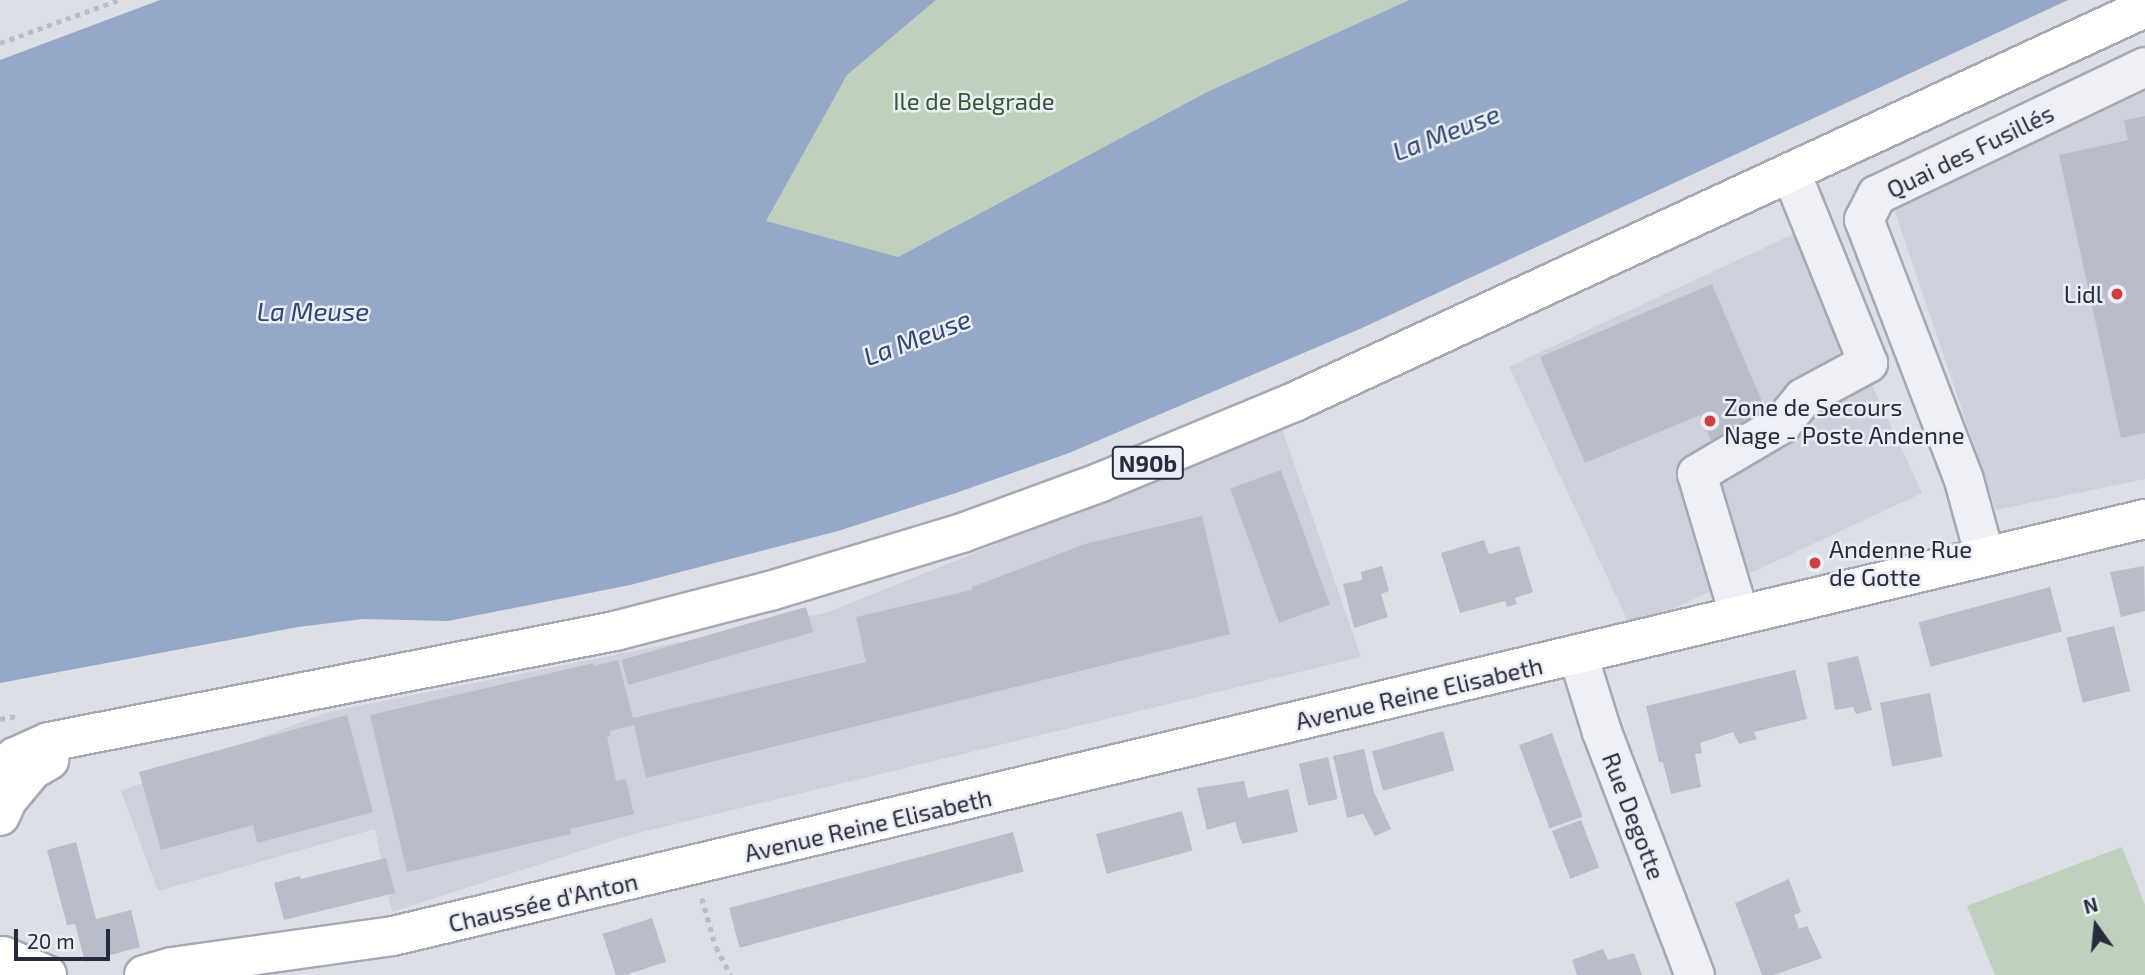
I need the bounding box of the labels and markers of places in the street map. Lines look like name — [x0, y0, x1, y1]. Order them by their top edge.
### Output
place label: Lidl — [2064, 280, 2103, 308]
marker: Lidl — [2109, 286, 2125, 302]
place label: Zone de Secours Nage - Poste Andenne — [1724, 393, 1965, 449]
marker: Zone de Secours Nage - Poste Andenne — [1702, 413, 1718, 429]
place label: Andenne Rue de Gotte — [1829, 535, 1972, 591]
marker: Andenne Rue de Gotte — [1807, 555, 1823, 571]

